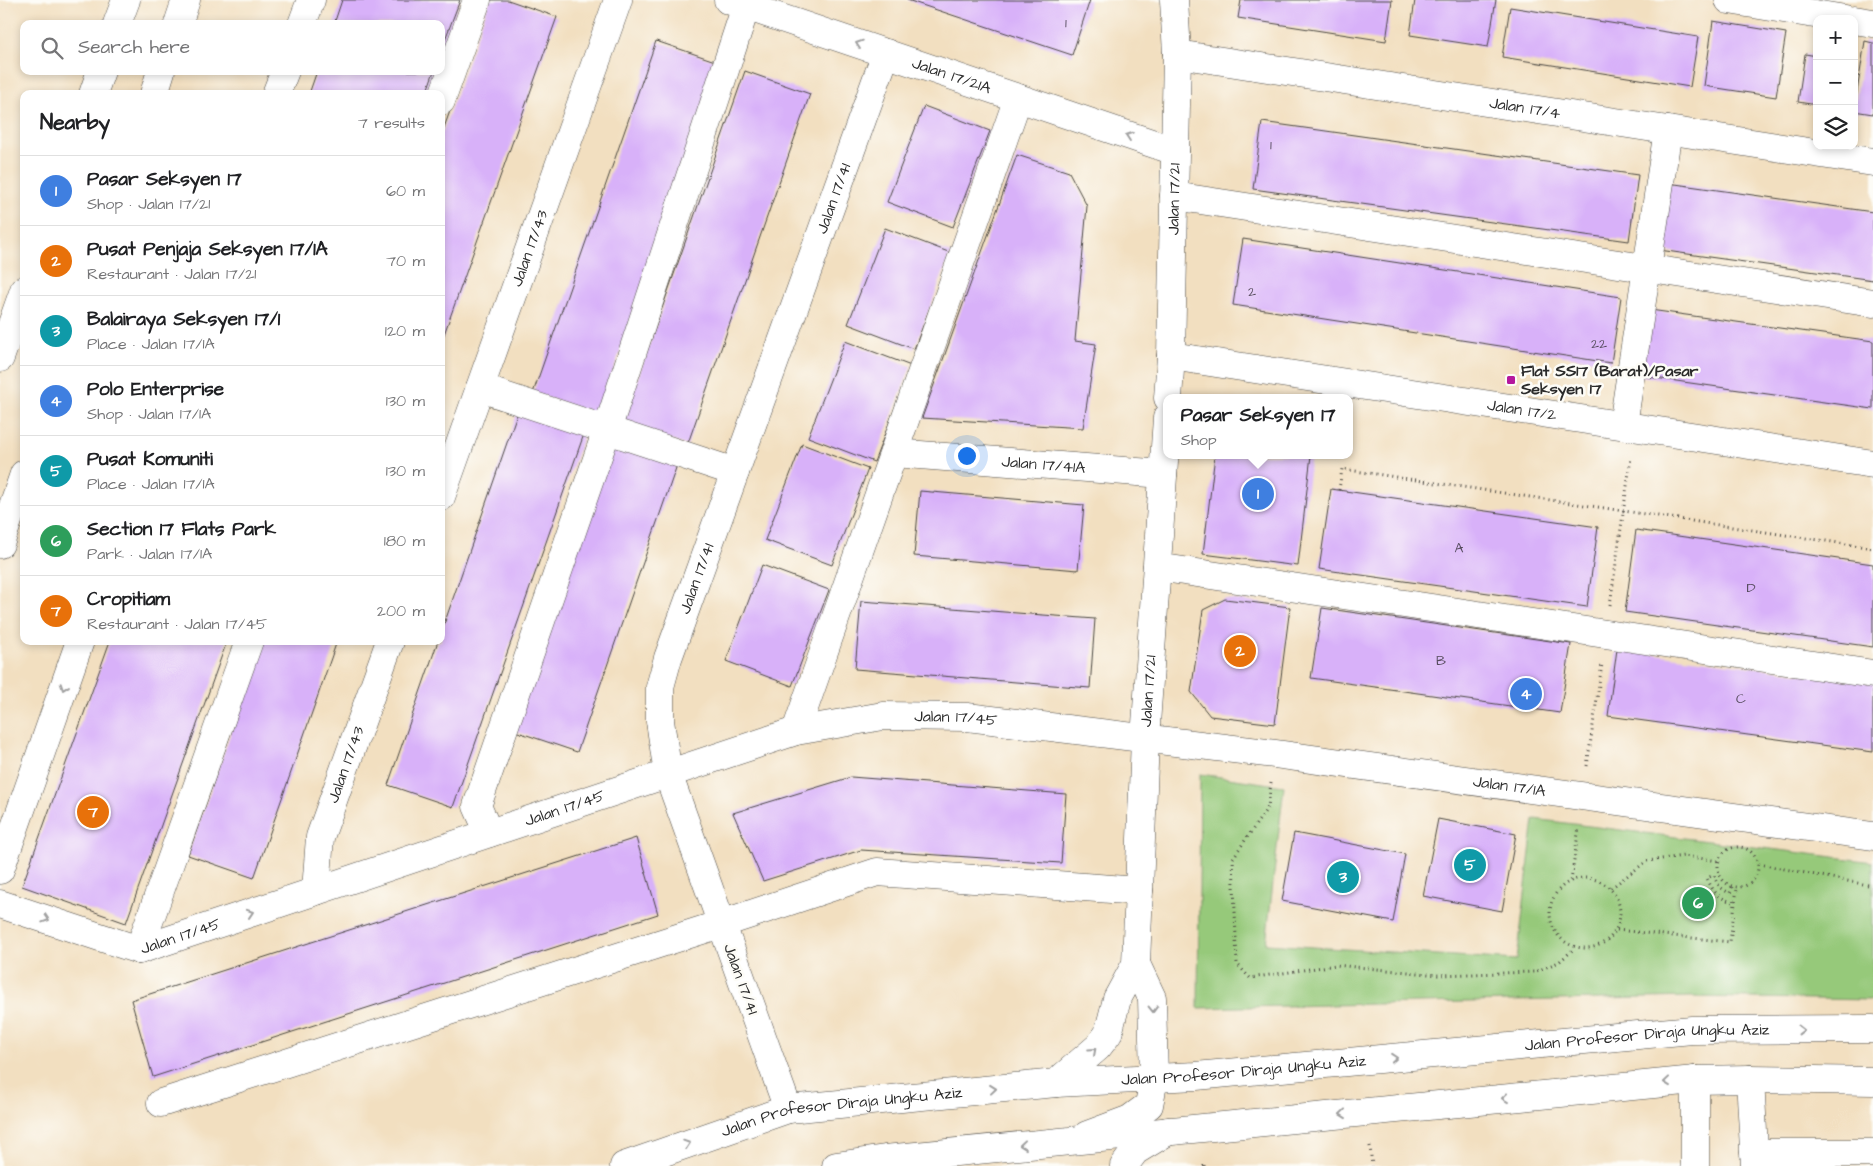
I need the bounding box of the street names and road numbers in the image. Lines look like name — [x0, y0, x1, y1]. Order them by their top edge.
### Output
street label: Jalan 17/21A — [909, 52, 994, 99]
street label: Jalan 17/4 — [1488, 92, 1562, 124]
street label: Jalan 17/41 — [811, 160, 856, 237]
street label: Jalan 17/21 — [1162, 163, 1186, 235]
street label: Jalan 17/43 — [506, 207, 553, 290]
street label: Jalan 17/2 — [1486, 394, 1558, 426]
street label: Jalan 17/41A — [1001, 450, 1086, 479]
street label: Jalan 17/41 — [674, 540, 719, 617]
street label: Jalan 17/21 — [1135, 654, 1162, 728]
street label: Jalan 17/45 — [914, 705, 999, 732]
street label: Jalan 17/43 — [322, 723, 370, 806]
street label: Jalan 17/1A — [1472, 770, 1547, 802]
street label: Jalan 17/45 — [522, 784, 608, 832]
street label: Jalan 17/45 — [137, 912, 224, 960]
street label: Jalan 17/41 — [718, 941, 764, 1017]
street label: Jalan Profesor Diraja Ungku Aziz — [1524, 1019, 1770, 1056]
street label: Jalan Profesor Diraja Ungku Aziz — [1121, 1049, 1367, 1091]
street label: Jalan Profesor Diraja Ungku Aziz — [718, 1081, 963, 1142]

